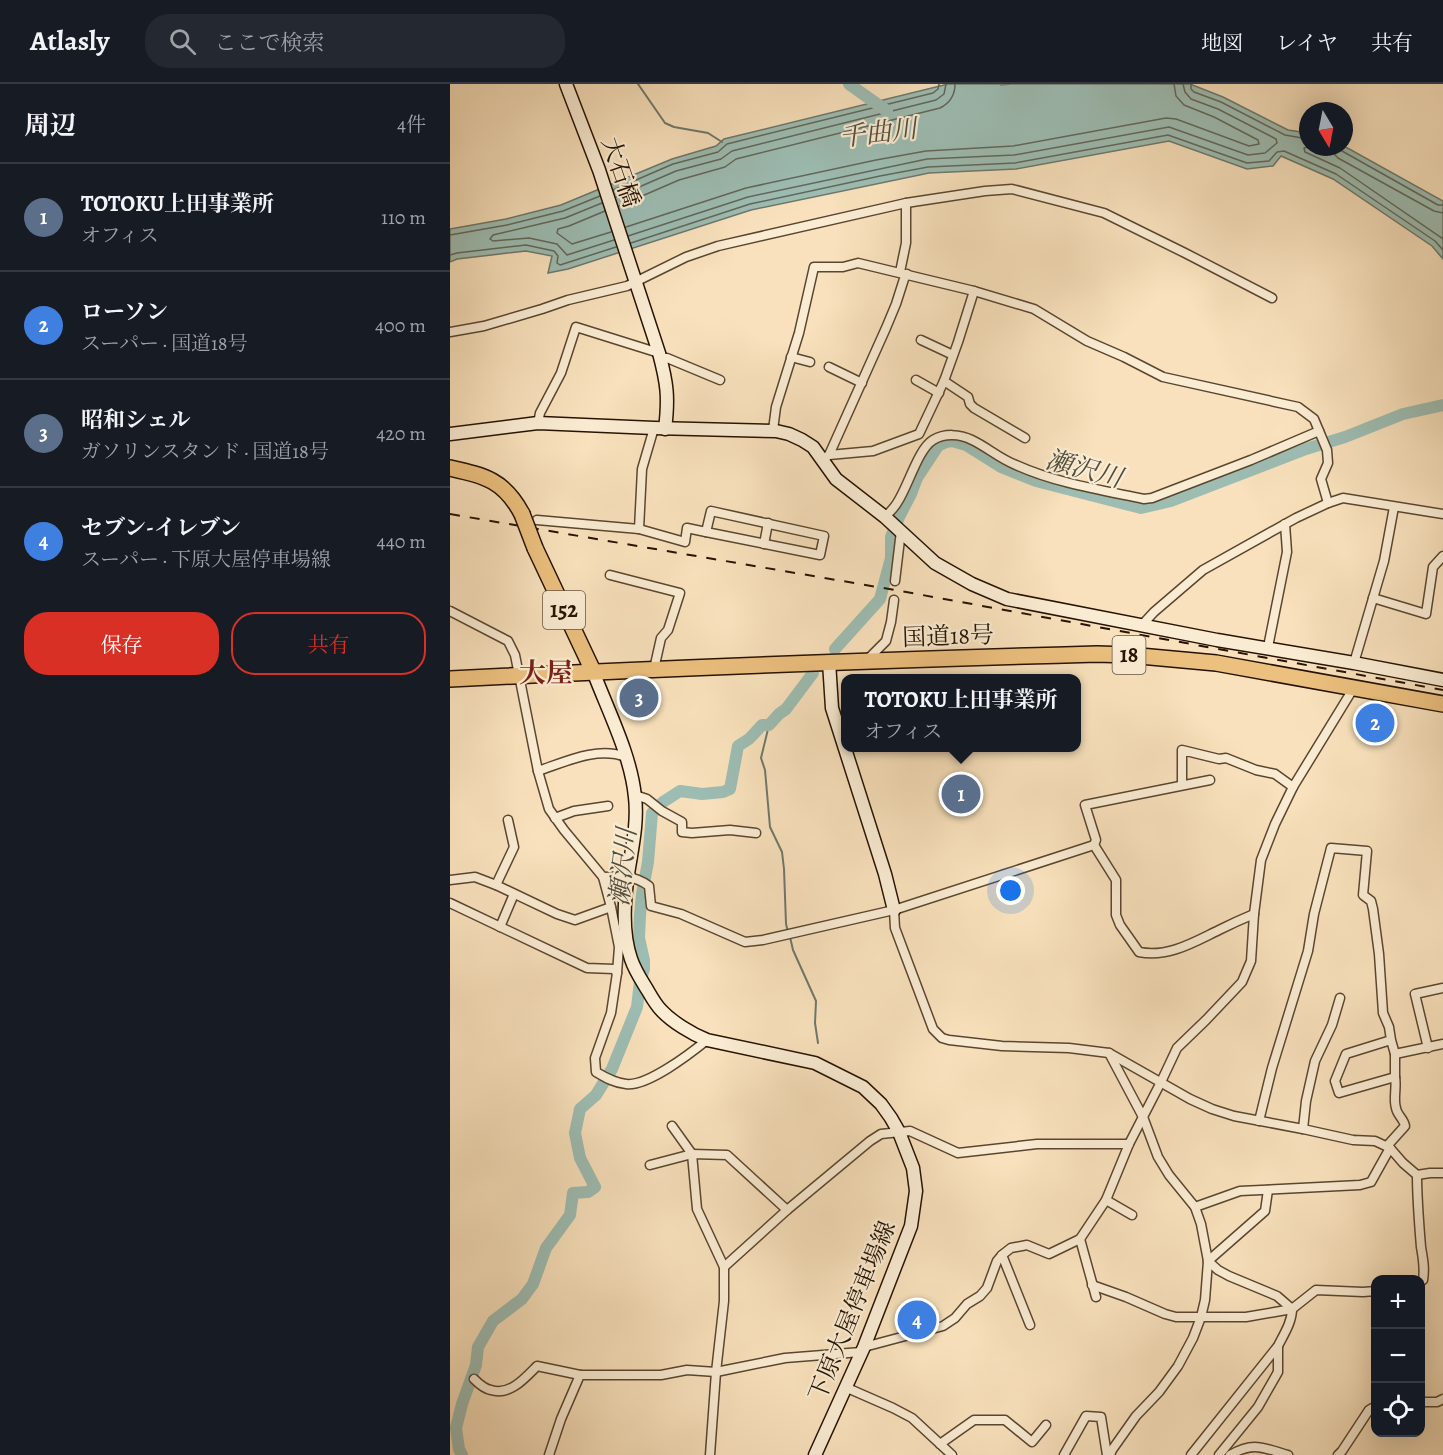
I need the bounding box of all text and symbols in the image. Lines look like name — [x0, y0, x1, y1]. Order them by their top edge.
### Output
search box — [145, 14, 565, 68]
text: Atlasly — [30, 22, 109, 60]
icon: search — [166, 25, 199, 58]
text: ここで検索 — [214, 28, 324, 58]
text: 地図 — [1201, 29, 1243, 57]
text: レイヤ — [1276, 29, 1338, 57]
text: 共有 — [1371, 29, 1413, 57]
north arrow — [1299, 102, 1353, 156]
text: 周辺 — [24, 108, 76, 143]
text: 4件 — [397, 111, 426, 138]
water label: 千曲川 — [837, 111, 922, 155]
street label: 大石橋 — [594, 133, 648, 211]
text: TOTOKU上田事業所 — [81, 189, 274, 219]
text: 1 — [40, 204, 47, 231]
text: 110 m — [381, 204, 426, 231]
text: オフィス — [81, 222, 159, 249]
text: ローソン — [81, 297, 168, 327]
text: 2 — [39, 312, 48, 339]
text: 400 m — [375, 312, 426, 339]
text: スーパー · 国道18号 — [81, 330, 247, 357]
text: 昭和シェル — [81, 405, 191, 435]
text: 3 — [39, 420, 48, 447]
text: 420 m — [376, 420, 426, 447]
text: ガソリンスタンド · 国道18号 — [81, 438, 329, 465]
water label: 瀬沢川 — [1042, 442, 1129, 497]
text: セブン-イレブン — [81, 513, 241, 543]
text: 4 — [39, 528, 48, 555]
text: 440 m — [377, 528, 426, 555]
text: スーパー · 下原大屋停車場線 — [81, 546, 331, 573]
road number: 152 — [543, 591, 585, 629]
button: 保存 — [24, 612, 219, 675]
button: 共有 — [231, 612, 426, 675]
street label: 国道18号 — [902, 618, 994, 654]
road number: 18 — [1112, 636, 1146, 674]
district label: 大屋 — [519, 655, 573, 691]
popup — [841, 674, 1081, 752]
pin: 3 — [620, 676, 658, 720]
text: TOTOKU上田事業所 — [864, 685, 1058, 715]
pin: 2 — [1356, 700, 1394, 746]
text: オフィス — [864, 718, 942, 745]
pin: 1 — [942, 772, 980, 816]
water label: 瀬沢川 — [602, 823, 645, 908]
your location — [996, 876, 1025, 905]
street label: 下原大屋停車場線 — [801, 1216, 903, 1406]
map controls — [1371, 1275, 1425, 1437]
button: + — [1371, 1275, 1425, 1329]
pin: 4 — [898, 1298, 936, 1342]
button: − — [1371, 1329, 1425, 1383]
button: locate — [1371, 1383, 1425, 1437]

